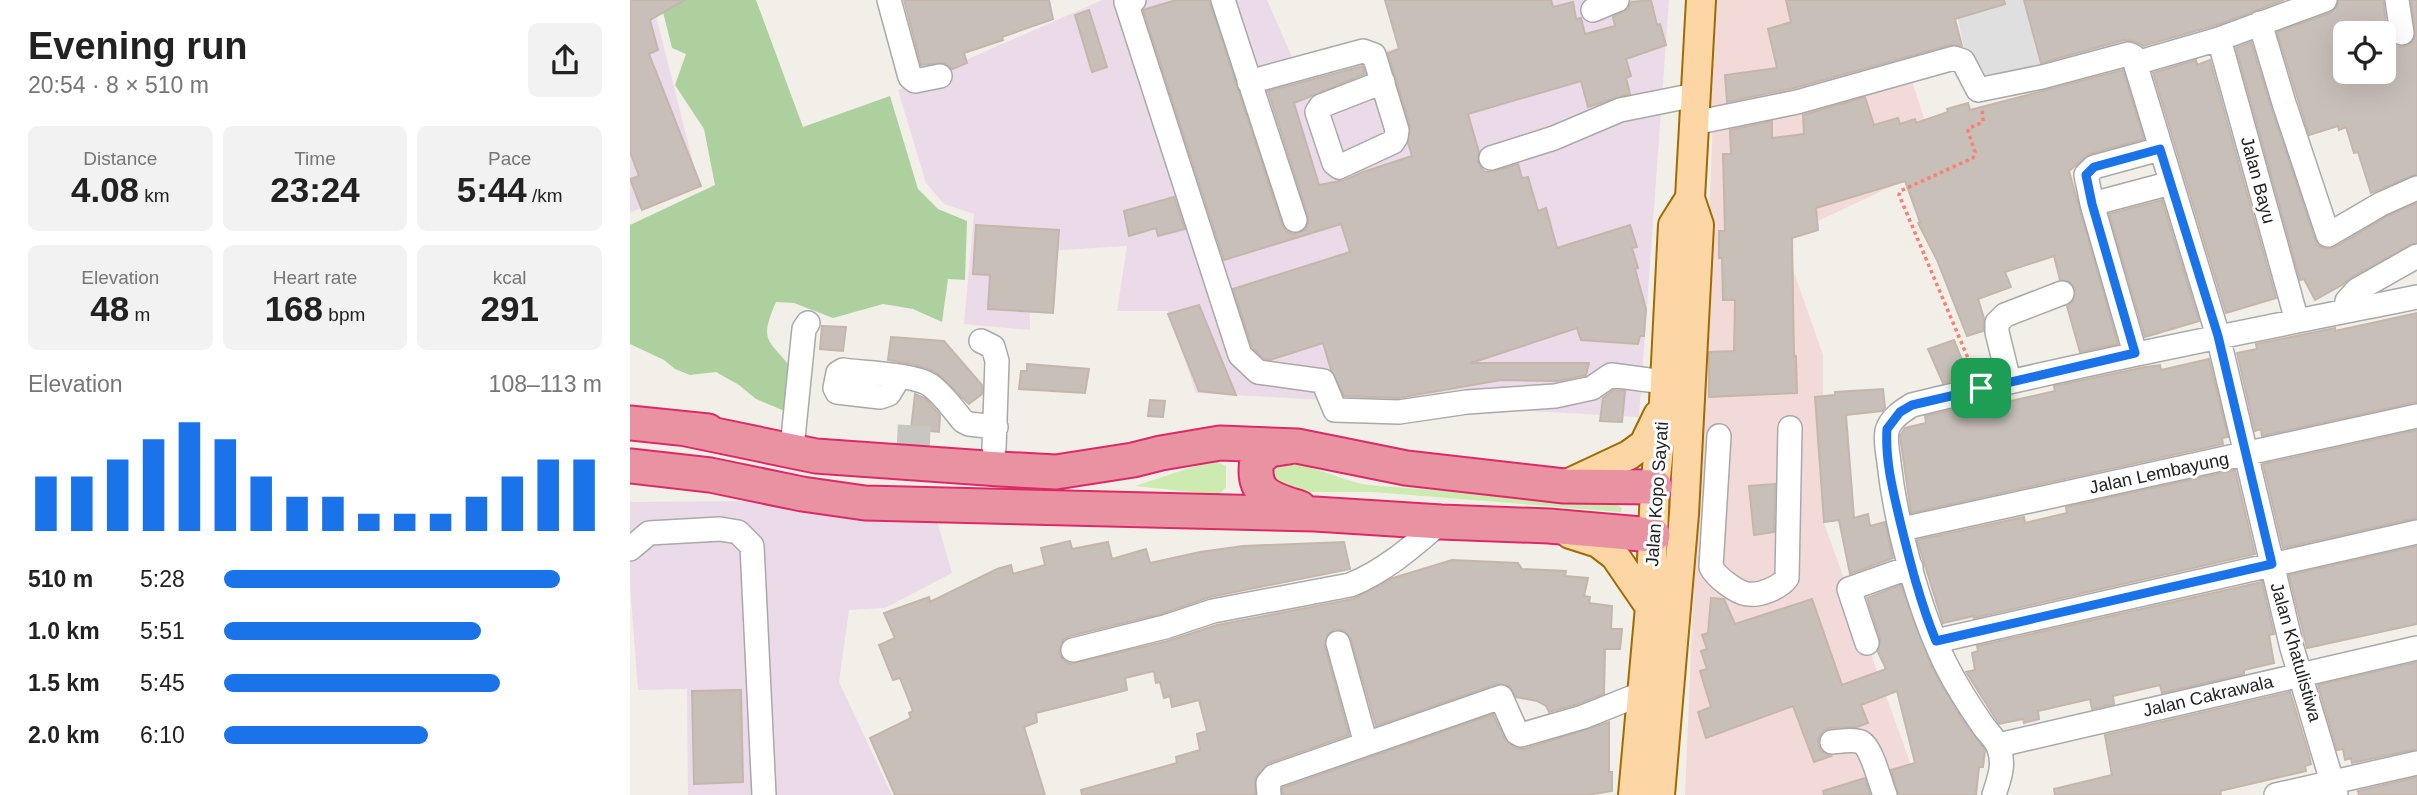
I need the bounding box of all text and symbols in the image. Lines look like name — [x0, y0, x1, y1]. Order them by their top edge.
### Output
map controls — [2333, 21, 2396, 84]
button: locate — [2333, 21, 2396, 84]
button: share — [528, 23, 602, 97]
text: Evening run — [28, 25, 248, 67]
text: 20:54 · 8 × 510 m — [28, 72, 209, 98]
street label: Jalan Bayu — [2237, 134, 2279, 226]
text: Distance — [83, 148, 157, 169]
text: Time — [294, 148, 336, 169]
text: Pace — [488, 148, 531, 169]
text: 4.08 — [71, 170, 139, 209]
text: 23:24 — [270, 170, 360, 209]
text: 5:44 — [457, 170, 527, 209]
text: km — [139, 185, 170, 206]
text: /km — [527, 185, 563, 206]
text: Elevation — [81, 267, 159, 288]
text: Heart rate — [273, 267, 357, 288]
text: kcal — [493, 267, 527, 288]
text: 48 — [90, 289, 129, 328]
text: 168 — [265, 289, 323, 328]
text: 291 — [480, 289, 539, 328]
text: m — [129, 304, 150, 325]
text: bpm — [323, 304, 365, 325]
pin — [1951, 358, 2011, 418]
icon: arrive — [1962, 369, 2000, 407]
text: Elevation — [28, 371, 123, 397]
text: 108–113 m — [489, 371, 602, 397]
street label: Jalan Kopo Sayati — [1642, 421, 1672, 567]
street label: Jalan Lembayung — [2087, 448, 2231, 498]
text: 510 m — [28, 566, 93, 592]
text: 5:28 — [140, 566, 185, 592]
street label: Jalan Khatulistiwa — [2267, 580, 2326, 725]
text: 1.0 km — [28, 618, 100, 644]
text: 5:51 — [140, 618, 185, 644]
text: 1.5 km — [28, 670, 100, 696]
text: 5:45 — [140, 670, 185, 696]
street label: Jalan Cakrawala — [2141, 671, 2276, 721]
text: 2.0 km — [28, 722, 100, 748]
text: 6:10 — [140, 722, 185, 748]

